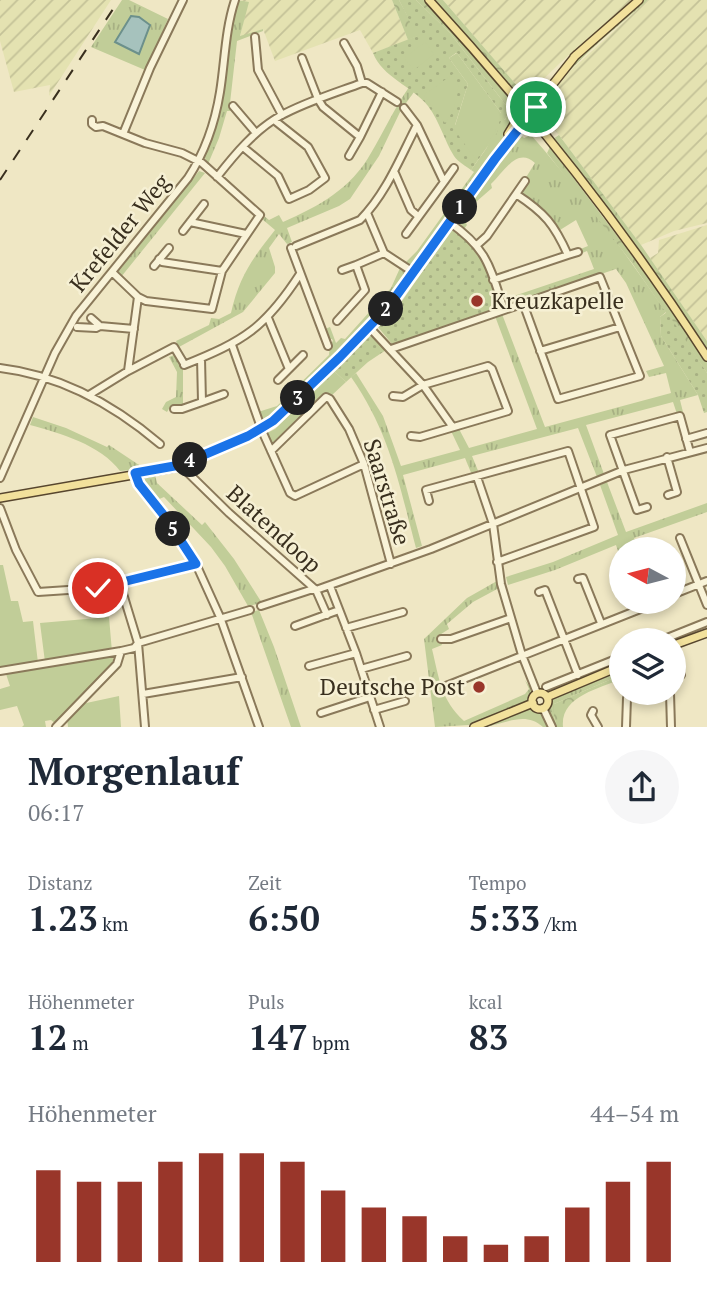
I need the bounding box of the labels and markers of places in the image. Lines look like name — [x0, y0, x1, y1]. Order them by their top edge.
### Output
pin — [506, 77, 566, 137]
pin: 1 — [442, 190, 477, 224]
place label: Kreuzkapelle — [491, 285, 624, 316]
pin: 2 — [368, 292, 404, 326]
marker: Kreuzkapelle — [469, 293, 485, 309]
pin: 3 — [280, 380, 316, 416]
pin: 4 — [172, 442, 208, 477]
pin: 5 — [156, 512, 190, 546]
pin — [68, 558, 128, 618]
place label: Deutsche Post — [320, 671, 465, 702]
marker: Deutsche Post — [471, 679, 487, 695]

